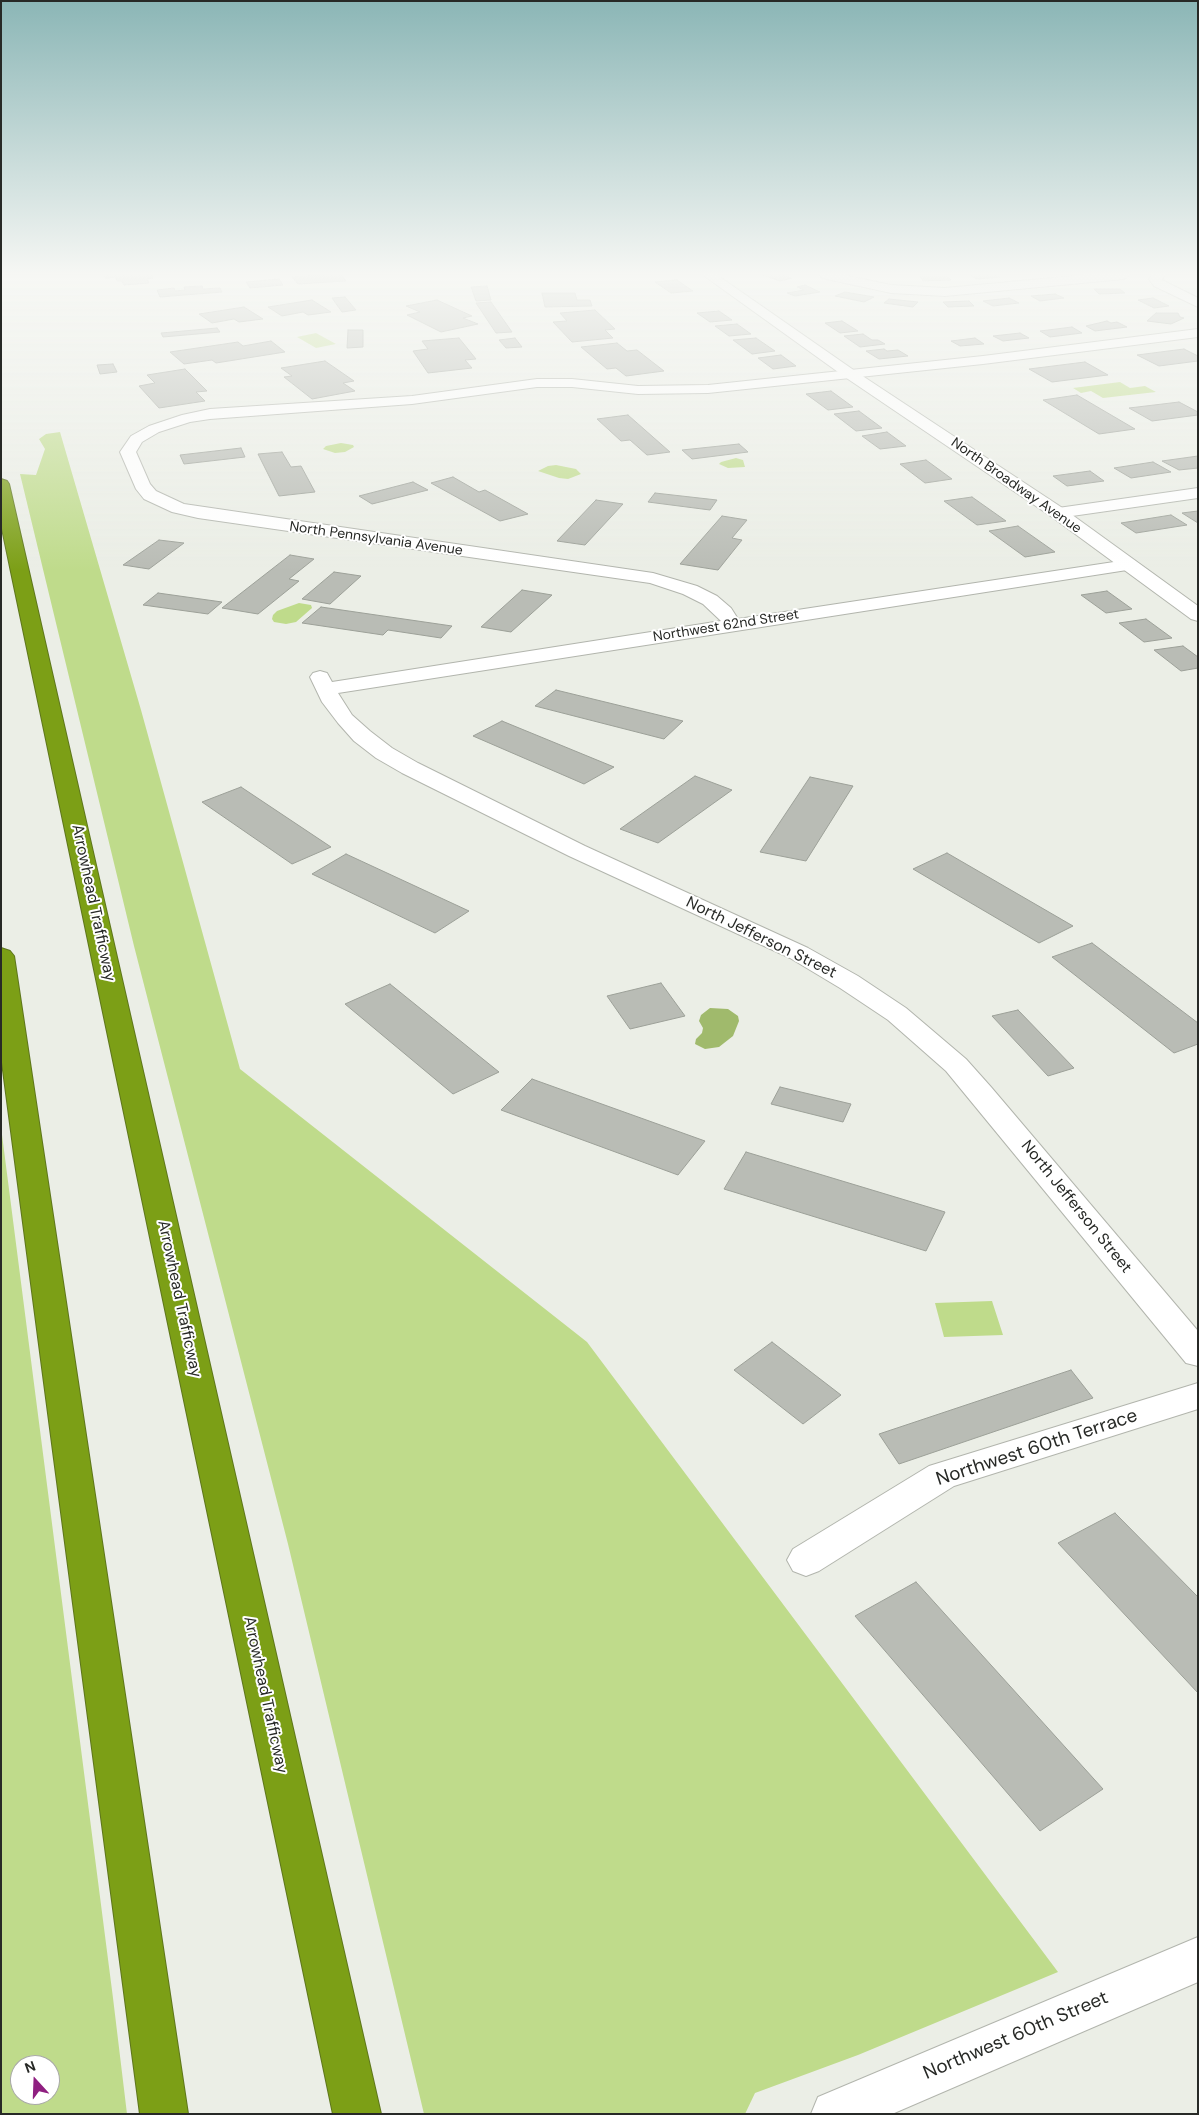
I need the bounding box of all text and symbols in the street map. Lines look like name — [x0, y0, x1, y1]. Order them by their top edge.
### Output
street label: North Broadway Avenue — [948, 435, 1084, 537]
street label: North Pennsylvania Avenue — [288, 519, 464, 559]
street label: Northwest 62nd Street — [652, 606, 800, 646]
street label: Arrowhead Trafficway — [67, 823, 119, 983]
street label: North Jefferson Street — [683, 893, 839, 983]
street label: North Jefferson Street — [1017, 1137, 1135, 1277]
street label: Arrowhead Trafficway — [153, 1219, 205, 1379]
street label: Northwest 60th Terrace — [933, 1405, 1141, 1491]
street label: Arrowhead Trafficway — [239, 1615, 291, 1775]
street label: Northwest 60th Street — [920, 1987, 1112, 2085]
north arrow — [10, 2055, 60, 2105]
text: N — [22, 2057, 38, 2077]

